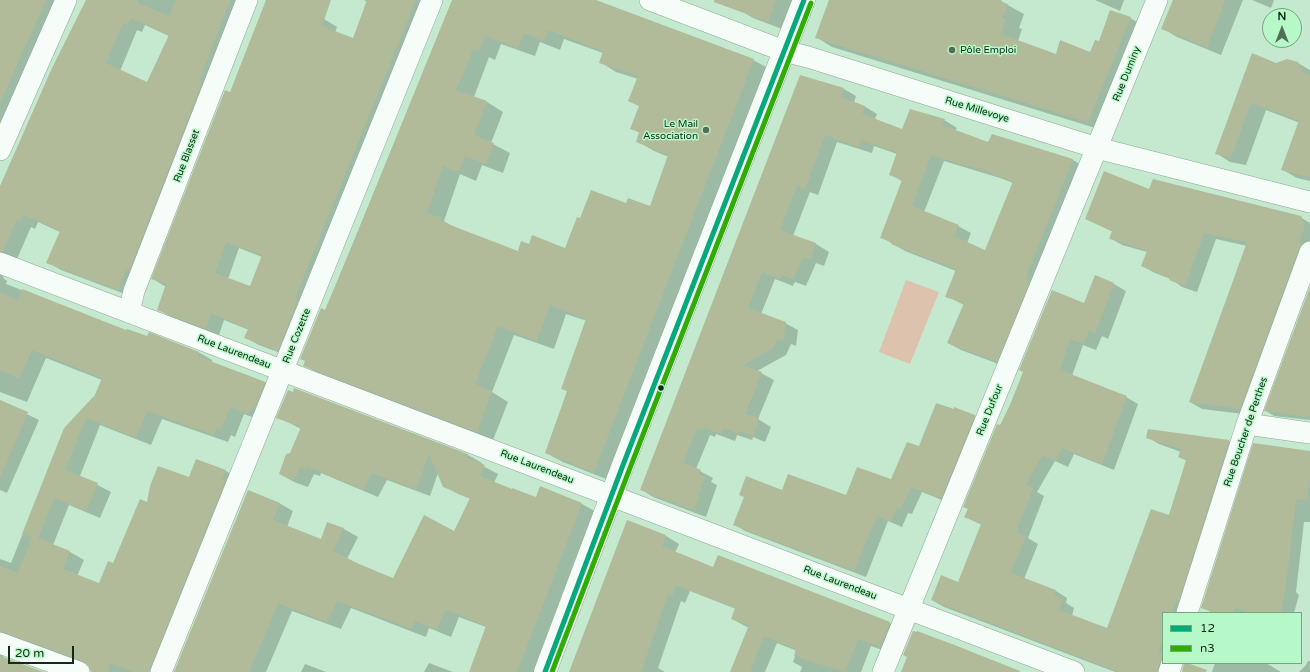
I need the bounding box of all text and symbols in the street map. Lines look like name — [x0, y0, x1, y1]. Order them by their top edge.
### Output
north arrow — [1262, 8, 1302, 48]
text: N — [1278, 10, 1286, 23]
place label: Pôle Emploi — [960, 44, 1016, 56]
marker: Pôle Emploi — [947, 45, 957, 55]
street label: Rue Duminy — [1111, 45, 1143, 103]
street label: Rue Millevoye — [944, 95, 1010, 125]
place label: Le Mail Association — [643, 118, 698, 142]
marker: Le Mail Association — [701, 125, 711, 135]
street label: Rue Blasset — [171, 128, 203, 184]
street label: Rue Cozette — [281, 307, 313, 365]
street label: Rue Laurendeau — [195, 332, 273, 372]
street label: Rue Boucher de Perthes — [1222, 376, 1270, 488]
street label: Rue Dufour — [974, 382, 1006, 438]
unlabelled marker — [656, 383, 666, 393]
street label: Rue Laurendeau — [498, 447, 576, 487]
street label: Rue Laurendeau — [801, 563, 879, 603]
legend — [1162, 612, 1302, 664]
text: 12 — [1200, 621, 1215, 635]
scale bar — [10, 638, 76, 664]
text: n3 — [1200, 641, 1215, 655]
text: 20 m — [15, 646, 44, 660]

